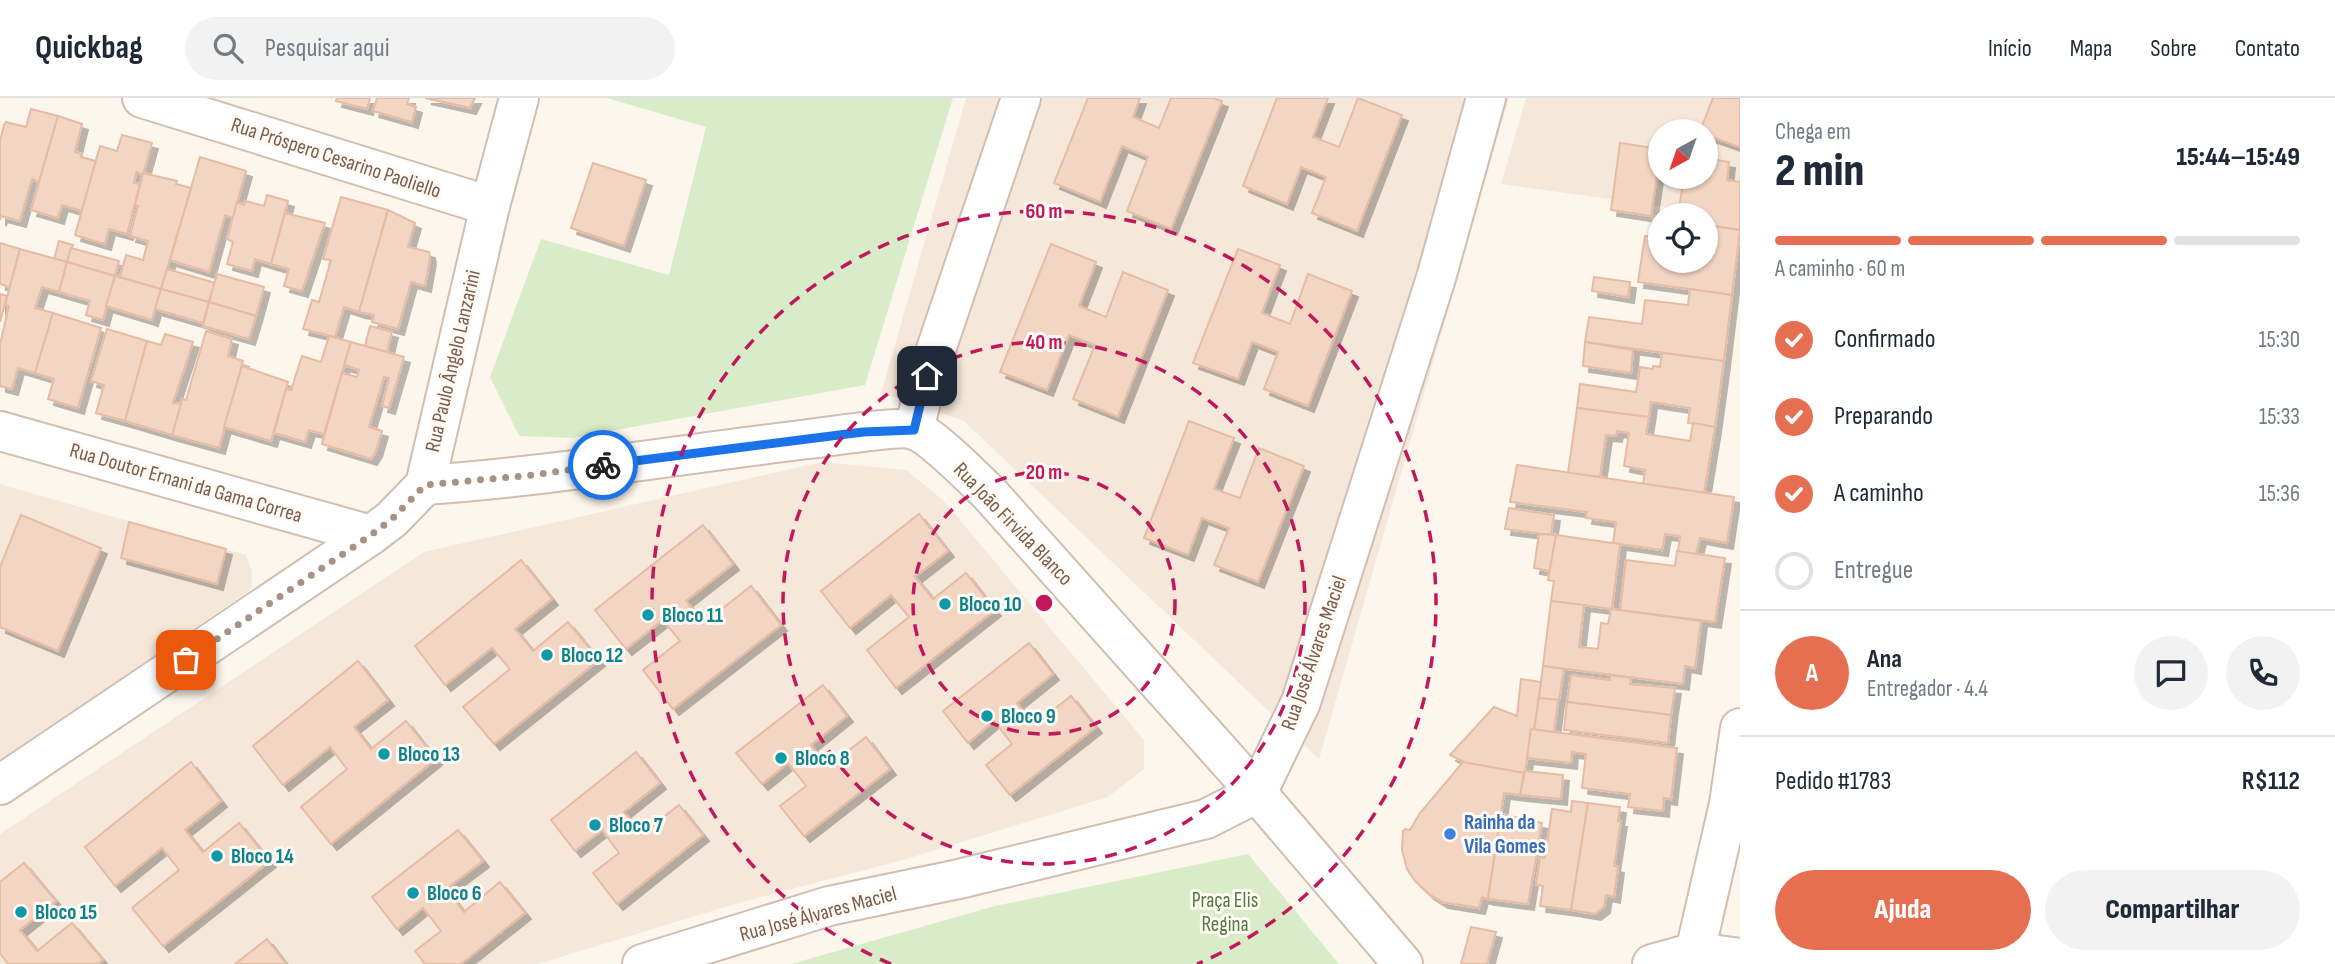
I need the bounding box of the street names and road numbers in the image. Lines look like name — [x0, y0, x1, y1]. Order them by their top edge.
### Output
street label: Rua Próspero Cesarino Paoliello — [228, 112, 444, 204]
street label: Rua Paulo Ângelo Lanzarini — [420, 268, 486, 454]
street label: Rua Doutor Ernani da Gama Correa — [67, 438, 305, 528]
street label: Rua João Firvida Blanco — [948, 457, 1078, 591]
street label: Rua José Álvares Maciel — [1276, 573, 1352, 733]
street label: Rua José Álvares Maciel — [737, 881, 899, 947]

